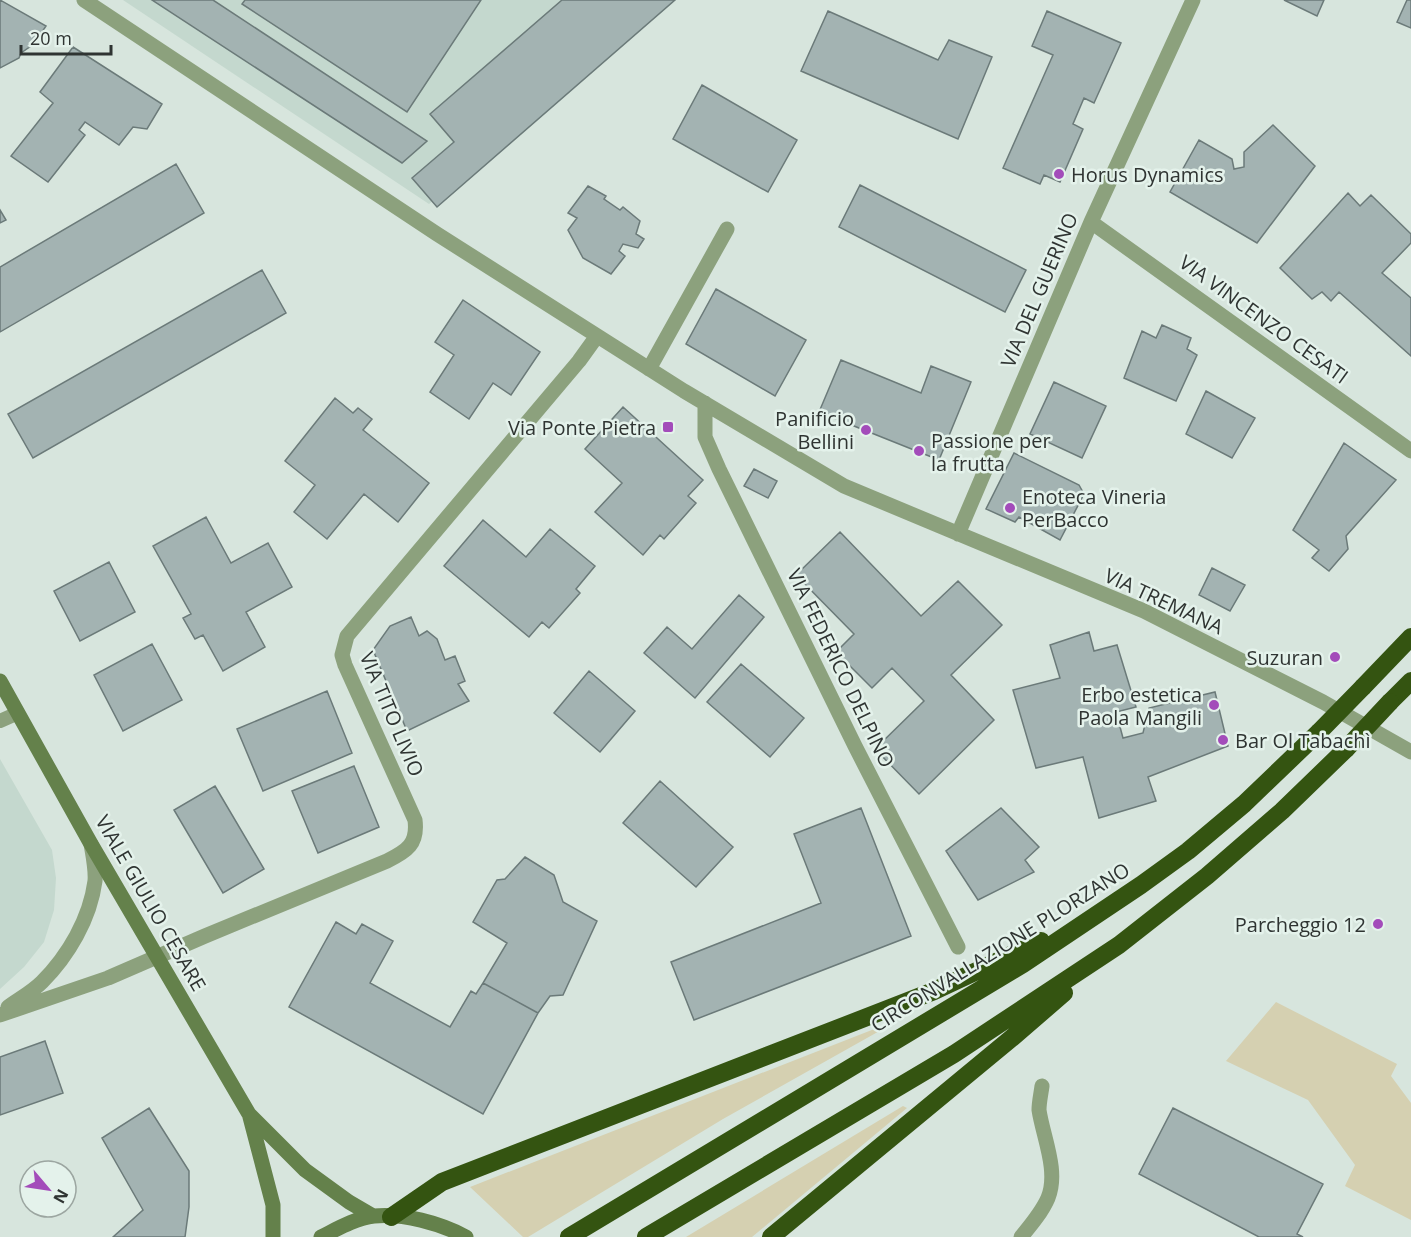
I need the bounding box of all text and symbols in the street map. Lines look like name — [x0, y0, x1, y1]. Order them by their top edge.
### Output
scale bar — [21, 18, 111, 56]
text: 20 m — [30, 26, 72, 50]
place label: Horus Dynamics — [1071, 161, 1224, 188]
marker: Horus Dynamics — [1052, 167, 1066, 181]
street label: VIA DEL GUERINO — [994, 209, 1084, 371]
street label: VIA VINCENZO CESATI — [1174, 248, 1354, 390]
place label: Panificio Bellini — [775, 405, 854, 455]
place label: Via Ponte Pietra — [508, 414, 656, 441]
marker: Via Ponte Pietra — [661, 420, 675, 434]
marker: Panificio Bellini — [859, 423, 873, 437]
place label: Passione per la frutta — [931, 427, 1051, 477]
marker: Passione per la frutta — [912, 444, 926, 458]
place label: Enoteca Vineria PerBacco — [1022, 483, 1166, 533]
marker: Enoteca Vineria PerBacco — [1003, 501, 1017, 515]
street label: VIA TREMANA — [1100, 562, 1228, 640]
street label: VIA FEDERICO DELPINO — [781, 564, 901, 772]
place label: Suzuran — [1247, 644, 1323, 671]
street label: VIA TITO LIVIO — [354, 648, 430, 780]
marker: Suzuran — [1328, 650, 1342, 664]
place label: Erbo estetica Paola Mangili — [1078, 681, 1202, 731]
marker: Erbo estetica Paola Mangili — [1207, 698, 1221, 712]
place label: Bar Ol Tabachì — [1235, 727, 1371, 754]
marker: Bar Ol Tabachì — [1216, 733, 1230, 747]
street label: VIALE GIULIO CESARE — [90, 810, 212, 996]
street label: CIRCONVALLAZIONE PLORZANO — [865, 856, 1135, 1038]
place label: Parcheggio 12 — [1235, 911, 1366, 938]
marker: Parcheggio 12 — [1371, 917, 1385, 931]
north arrow — [18, 1159, 78, 1219]
text: N — [48, 1185, 74, 1207]

